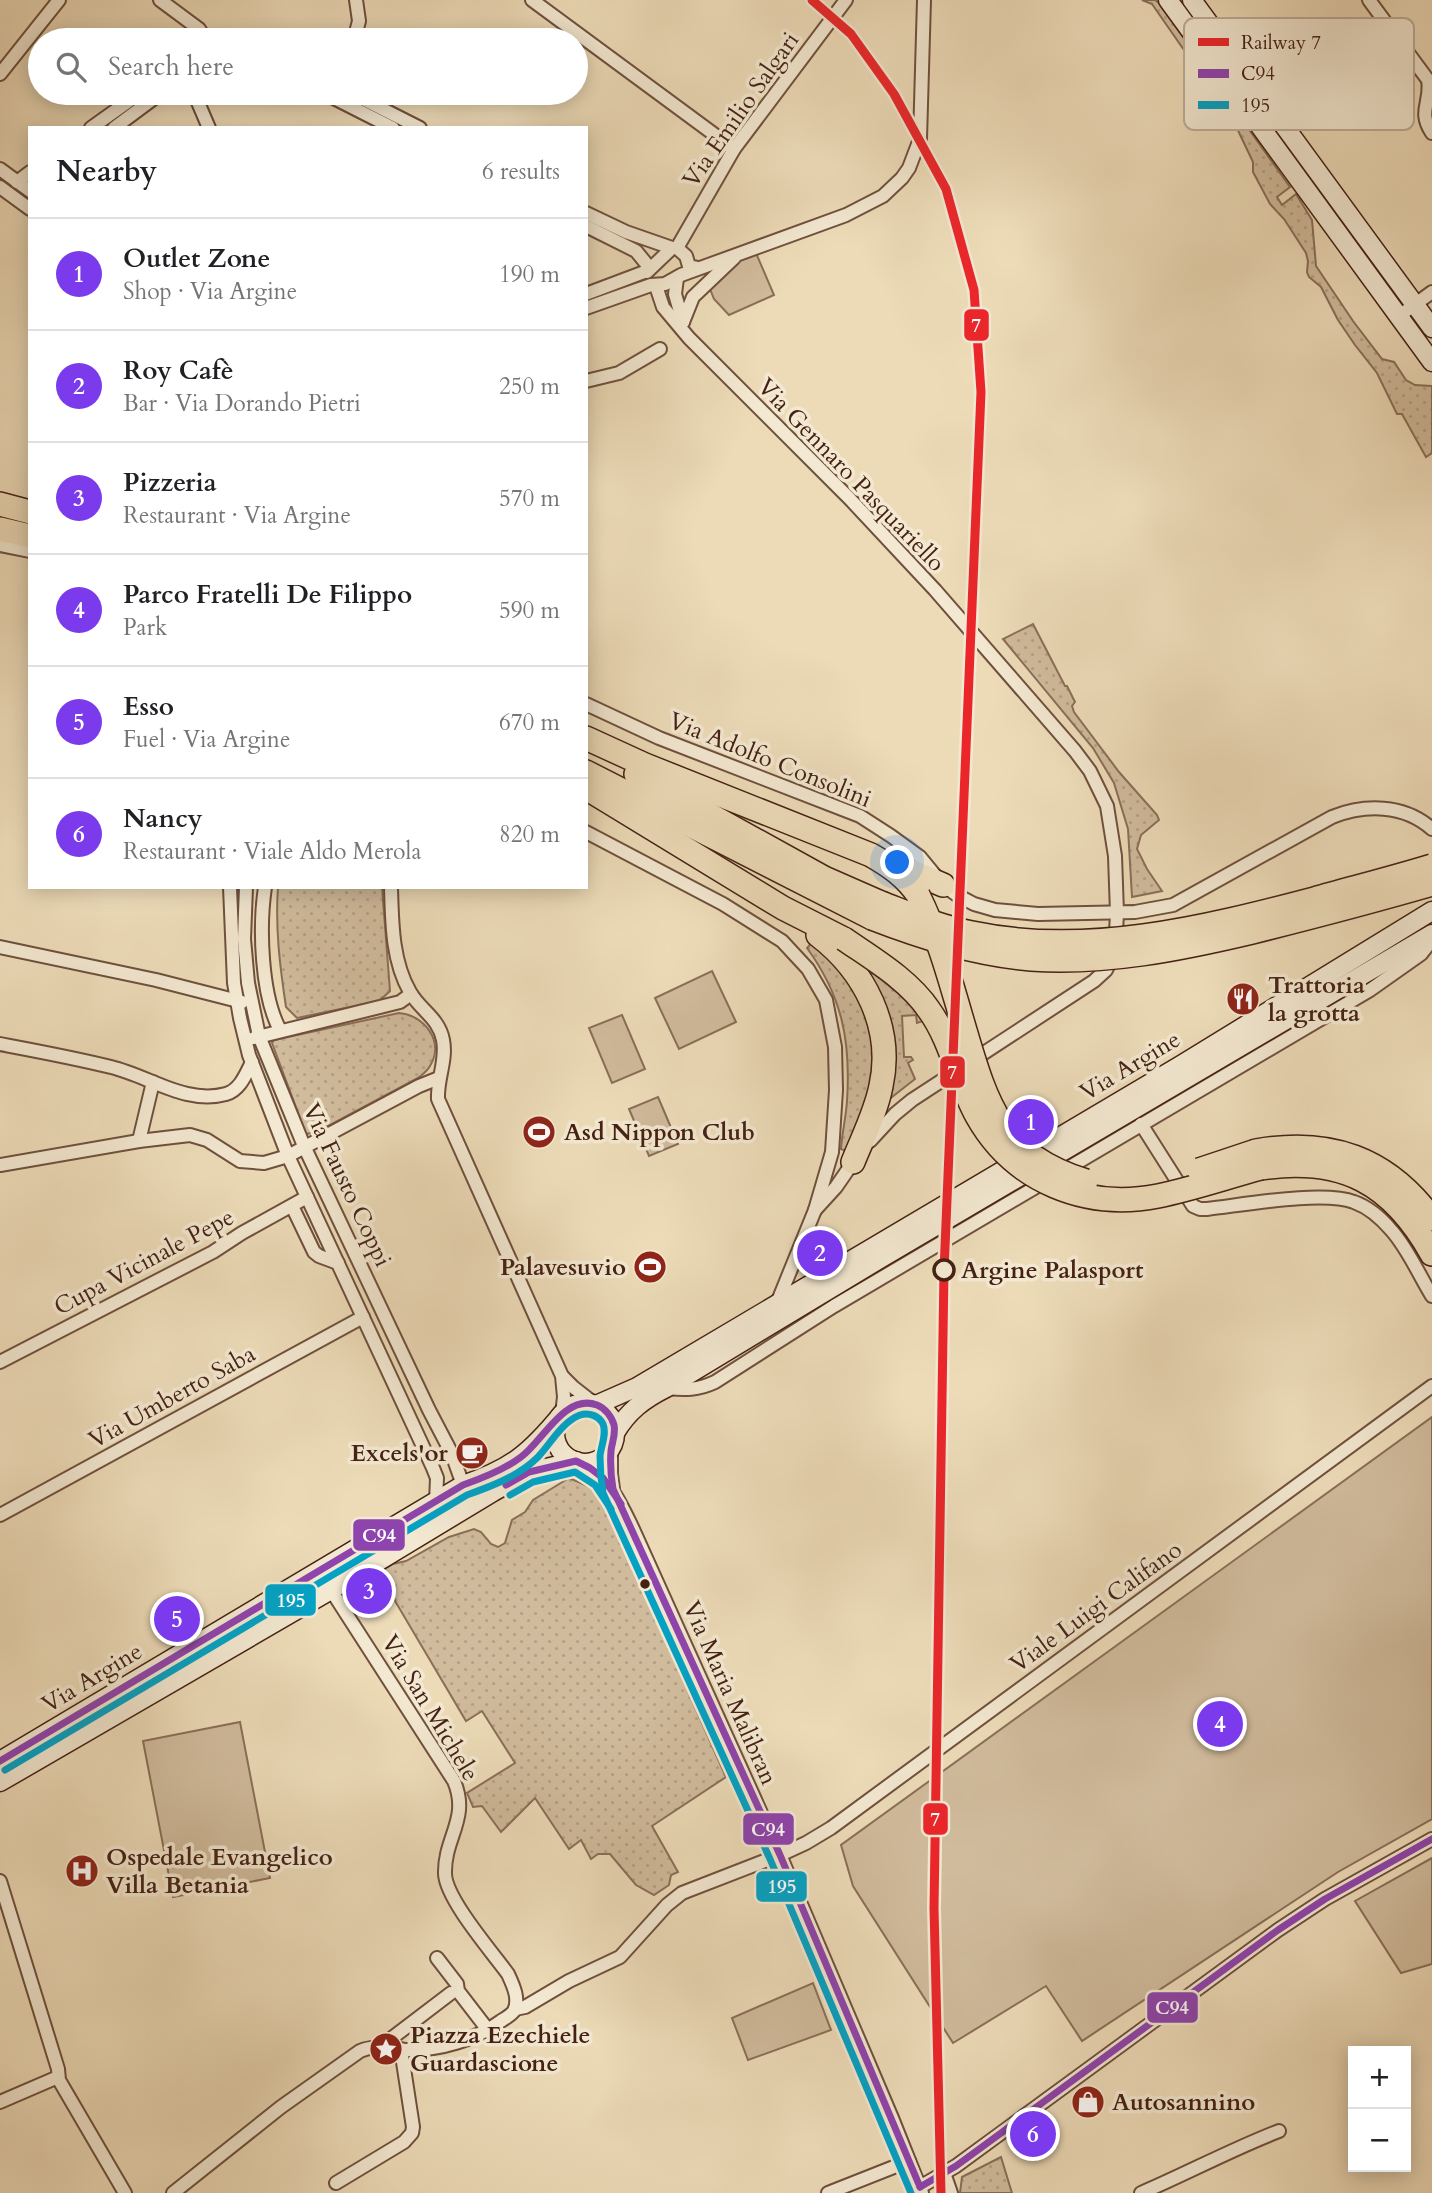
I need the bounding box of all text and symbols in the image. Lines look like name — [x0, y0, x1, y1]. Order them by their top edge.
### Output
legend — [1184, 18, 1414, 130]
street label: Via Emilio Salgari — [675, 25, 807, 194]
search box — [28, 28, 588, 105]
text: Railway 7 — [1241, 30, 1321, 56]
icon: search — [52, 48, 90, 86]
text: Search here — [108, 49, 234, 84]
text: C94 — [1241, 61, 1275, 87]
text: 195 — [1241, 93, 1270, 119]
text: Nearby — [56, 151, 157, 192]
text: 6 results — [482, 156, 560, 187]
text: Outlet Zone — [123, 241, 270, 276]
text: 1 — [73, 259, 85, 290]
text: 190 m — [499, 259, 560, 290]
text: Shop · Via Argine — [123, 276, 297, 307]
line badge: 7 — [963, 308, 990, 342]
text: 7 — [971, 313, 981, 339]
text: Roy Cafè — [123, 353, 234, 388]
text: 2 — [73, 371, 85, 402]
text: 250 m — [499, 371, 560, 402]
street label: Via Gennaro Pasquariello — [750, 371, 952, 579]
text: Bar · Via Dorando Pietri — [123, 388, 361, 419]
text: Pizzeria — [123, 465, 217, 500]
text: 3 — [73, 483, 85, 514]
text: 570 m — [499, 483, 560, 514]
text: Restaurant · Via Argine — [123, 500, 351, 531]
text: Parco Fratelli De Filippo — [123, 577, 412, 612]
text: 4 — [73, 595, 85, 626]
text: 590 m — [499, 595, 560, 626]
text: Park — [123, 612, 167, 643]
text: Esso — [123, 689, 174, 724]
street label: Via Adolfo Consolini — [664, 704, 877, 816]
text: 5 — [73, 707, 85, 738]
text: 670 m — [499, 707, 560, 738]
text: Fuel · Via Argine — [123, 724, 290, 755]
text: Nancy — [123, 801, 203, 836]
text: 6 — [73, 819, 85, 850]
text: 820 m — [499, 819, 560, 850]
text: Restaurant · Viale Aldo Merola — [123, 836, 421, 867]
your location — [880, 845, 914, 879]
place label: Trattoria la grotta — [1268, 969, 1365, 1030]
restaurant icon: Trattoria la grotta — [1224, 980, 1262, 1018]
street label: Via Argine — [1074, 1023, 1186, 1109]
line badge: 7 — [939, 1055, 966, 1089]
text: 7 — [947, 1060, 957, 1086]
pin: 1 — [1008, 1096, 1054, 1148]
street label: Via Fausto Coppi — [295, 1098, 399, 1272]
sports icon: Asd Nippon Club — [520, 1113, 558, 1151]
place label: Asd Nippon Club — [564, 1116, 755, 1149]
street label: Cupa Vicinale Pepe — [48, 1201, 240, 1323]
pin: 2 — [797, 1227, 843, 1279]
sports icon: Palavesuvio — [631, 1248, 669, 1286]
place label: Palavesuvio — [500, 1251, 626, 1284]
place label: Argine Palasport — [961, 1254, 1144, 1287]
marker: Argine Palasport — [933, 1259, 955, 1281]
street label: Via Umberto Saba — [83, 1337, 262, 1457]
cafe icon: Excels'or — [453, 1434, 491, 1472]
place label: Excels'or — [351, 1437, 448, 1470]
line badge: C94 — [352, 1518, 406, 1552]
text: C94 — [362, 1523, 396, 1549]
street label: Viale Luigi Califano — [1003, 1533, 1189, 1681]
pin: 3 — [346, 1565, 392, 1617]
unlabelled marker — [638, 1577, 652, 1591]
line badge: 195 — [264, 1583, 317, 1617]
text: 195 — [276, 1588, 306, 1614]
pin: 5 — [154, 1593, 200, 1645]
street label: Via Maria Malibran — [675, 1596, 785, 1790]
street label: Via San Michele — [373, 1629, 487, 1787]
street label: Via Argine — [36, 1635, 148, 1721]
pin: 4 — [1197, 1698, 1243, 1750]
line badge: 7 — [922, 1802, 949, 1836]
text: 7 — [930, 1807, 940, 1833]
line badge: C94 — [742, 1812, 795, 1846]
text: C94 — [751, 1817, 785, 1843]
place label: Ospedale Evangelico Villa Betania — [106, 1841, 333, 1902]
hospital icon: Ospedale Evangelico Villa Betania — [63, 1852, 101, 1890]
line badge: 195 — [755, 1870, 808, 1903]
text: 195 — [767, 1874, 797, 1900]
line badge: C94 — [1146, 1991, 1199, 2024]
text: C94 — [1155, 1995, 1189, 2021]
place label: Piazza Ezechiele Guardascione — [410, 2019, 590, 2080]
place icon: Piazza Ezechiele Guardascione — [367, 2030, 405, 2068]
map controls — [1348, 2046, 1411, 2172]
button: + — [1348, 2046, 1411, 2109]
shop icon: Autosannino — [1069, 2083, 1107, 2121]
place label: Autosannino — [1112, 2086, 1255, 2119]
pin: 6 — [1010, 2108, 1056, 2160]
button: − — [1348, 2109, 1411, 2172]

